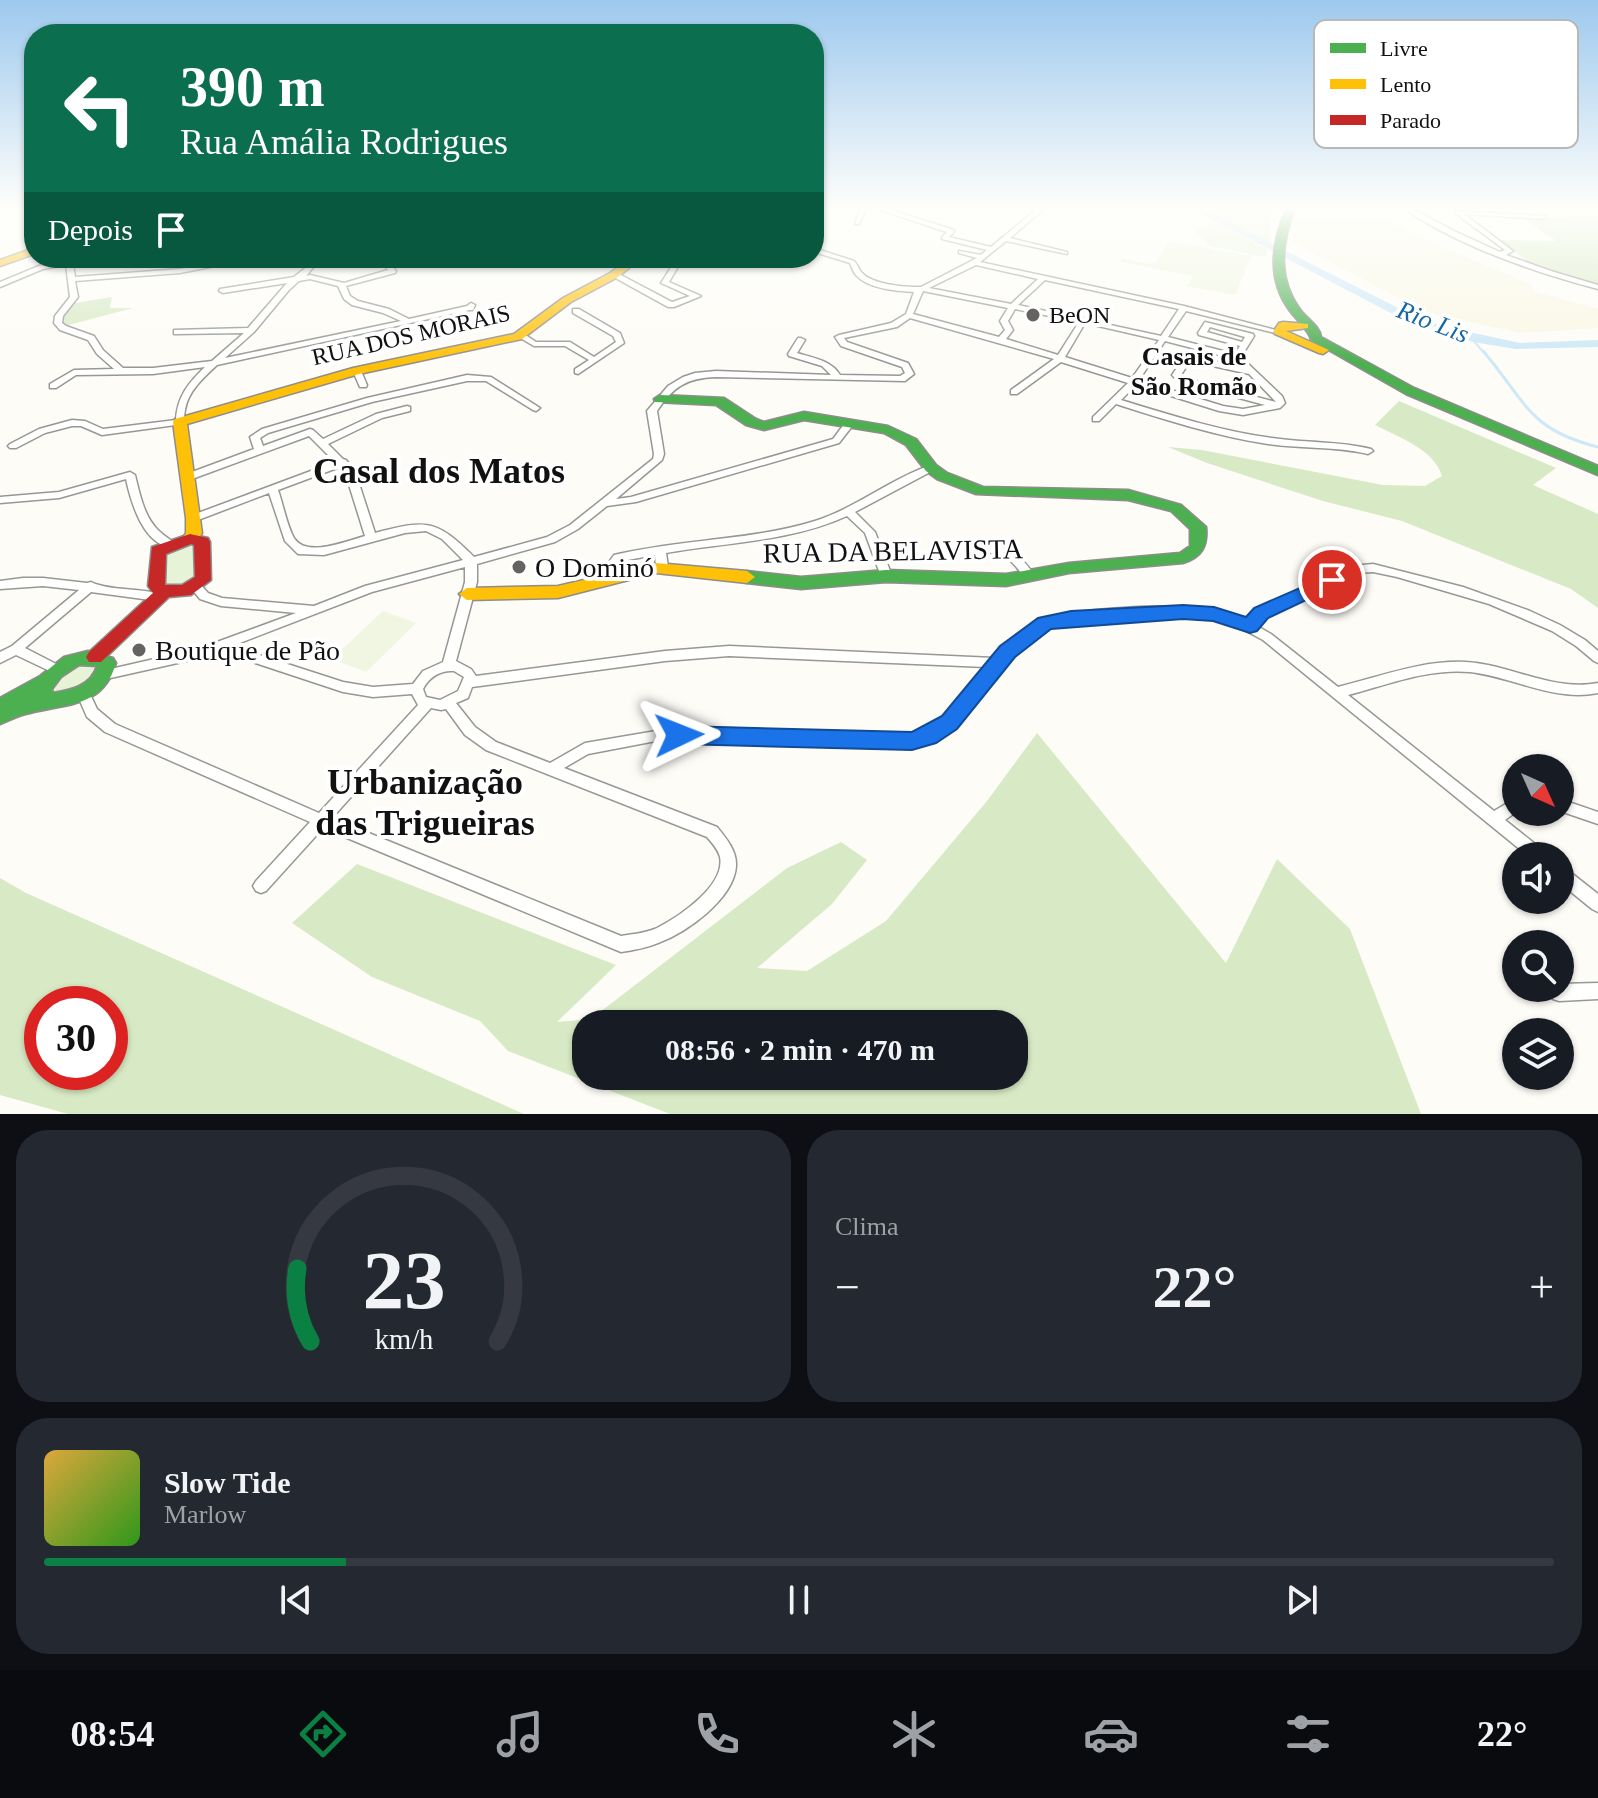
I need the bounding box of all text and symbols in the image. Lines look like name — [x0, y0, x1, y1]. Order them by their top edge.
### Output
legend — [1314, 20, 1578, 148]
text: Livre — [1380, 36, 1428, 61]
icon: left — [48, 56, 152, 160]
text: 390 m — [180, 56, 325, 118]
text: Lento — [1380, 72, 1431, 97]
text: Parado — [1380, 108, 1441, 133]
text: Rua Amália Rodrigues — [180, 122, 508, 162]
icon: arrive — [149, 208, 193, 252]
text: Depois — [48, 213, 133, 246]
water label: Rio Lis — [1392, 295, 1473, 349]
street label: RUA DOS MORAIS — [309, 300, 513, 370]
place label: BeON — [1049, 302, 1110, 328]
marker: BeON — [1024, 306, 1042, 324]
district label: Casais de São Romão — [1131, 342, 1257, 401]
district label: Casal dos Matos — [313, 451, 565, 491]
street label: RUA DA BELAVISTA — [763, 533, 1024, 569]
pin — [1298, 546, 1366, 614]
place label: O Dominó — [535, 552, 654, 583]
marker: O Dominó — [510, 558, 528, 576]
icon: arrive — [1310, 558, 1354, 602]
place label: Boutique de Pão — [155, 635, 340, 666]
marker: Boutique de Pão — [130, 641, 148, 659]
position arrow — [637, 693, 721, 777]
north arrow — [1502, 754, 1574, 826]
map controls — [1502, 754, 1574, 1090]
district label: Urbanização das Trigueiras — [315, 762, 535, 843]
button: sound — [1502, 842, 1574, 914]
button: search — [1502, 930, 1574, 1002]
speed limit sign: 30 — [24, 986, 128, 1090]
button: layers — [1502, 1018, 1574, 1090]
text: 08:56 · 2 min · 470 m — [665, 1033, 935, 1066]
text: Clima — [835, 1212, 899, 1241]
text: 23 — [362, 1234, 445, 1326]
text: 22° — [1153, 1254, 1237, 1320]
text: − — [835, 1263, 860, 1312]
text: + — [1529, 1263, 1554, 1312]
text: km/h — [374, 1324, 433, 1355]
text: Slow Tide — [164, 1466, 290, 1499]
text: Marlow — [164, 1500, 246, 1529]
icon: previous — [274, 1578, 318, 1622]
icon: pause — [777, 1578, 821, 1622]
icon: next — [1280, 1578, 1324, 1622]
icon: directions — [295, 1706, 351, 1762]
icon: music — [492, 1706, 548, 1762]
icon: phone — [689, 1706, 745, 1762]
icon: climate — [886, 1706, 942, 1762]
icon: car — [1083, 1706, 1139, 1762]
icon: filters — [1280, 1706, 1336, 1762]
text: 08:54 — [70, 1714, 154, 1754]
text: 22° — [1477, 1714, 1527, 1754]

